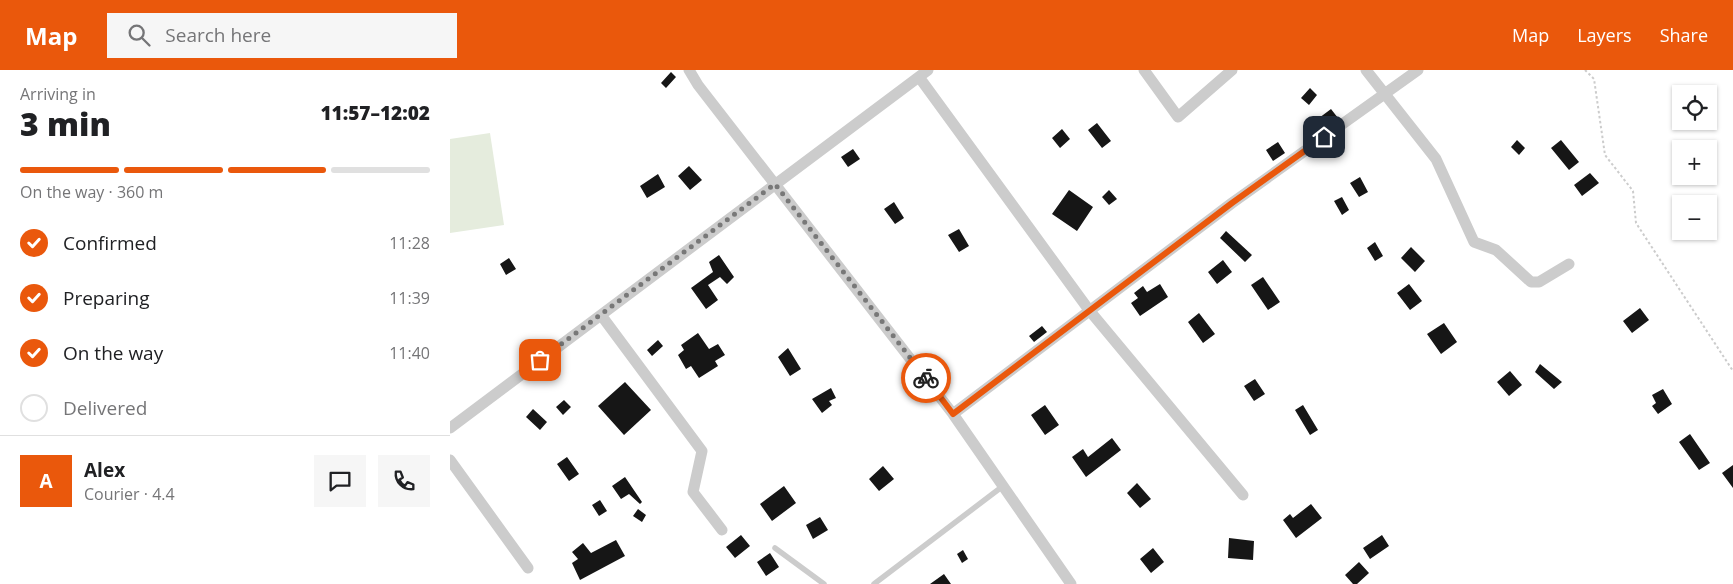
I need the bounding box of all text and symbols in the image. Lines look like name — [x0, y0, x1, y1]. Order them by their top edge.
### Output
search box — [107, 13, 457, 58]
text: Map — [25, 19, 77, 52]
icon: search — [125, 21, 153, 49]
text: Search here — [165, 22, 271, 48]
text: Map — [1512, 23, 1549, 47]
text: Layers — [1577, 23, 1632, 47]
text: Share — [1660, 23, 1708, 47]
text: Arriving in — [20, 83, 96, 105]
map controls — [1672, 85, 1717, 240]
button: locate — [1672, 85, 1717, 130]
text: 11:57–12:02 — [320, 100, 430, 126]
text: 3 min — [20, 102, 111, 145]
pin — [1303, 116, 1345, 158]
icon: home — [1310, 123, 1338, 151]
button: + — [1672, 140, 1717, 185]
text: On the way · 360 m — [20, 181, 163, 203]
button: − — [1672, 195, 1717, 240]
icon: check — [20, 229, 48, 257]
text: Confirmed — [63, 230, 157, 256]
text: 11:28 — [389, 232, 430, 254]
icon: check — [20, 284, 48, 312]
text: Preparing — [63, 285, 150, 311]
text: 11:39 — [389, 287, 430, 309]
icon: check — [20, 339, 48, 367]
pin — [519, 339, 561, 381]
text: On the way — [63, 340, 163, 366]
text: 11:40 — [389, 342, 430, 364]
icon: bag — [526, 346, 554, 374]
courier — [901, 353, 951, 403]
icon: bike — [912, 364, 940, 392]
text: Delivered — [63, 395, 147, 421]
button: chat — [314, 455, 366, 507]
button: phone — [378, 455, 430, 507]
text: Alex — [84, 457, 125, 483]
text: A — [39, 468, 53, 494]
text: Courier · 4.4 — [84, 483, 175, 505]

